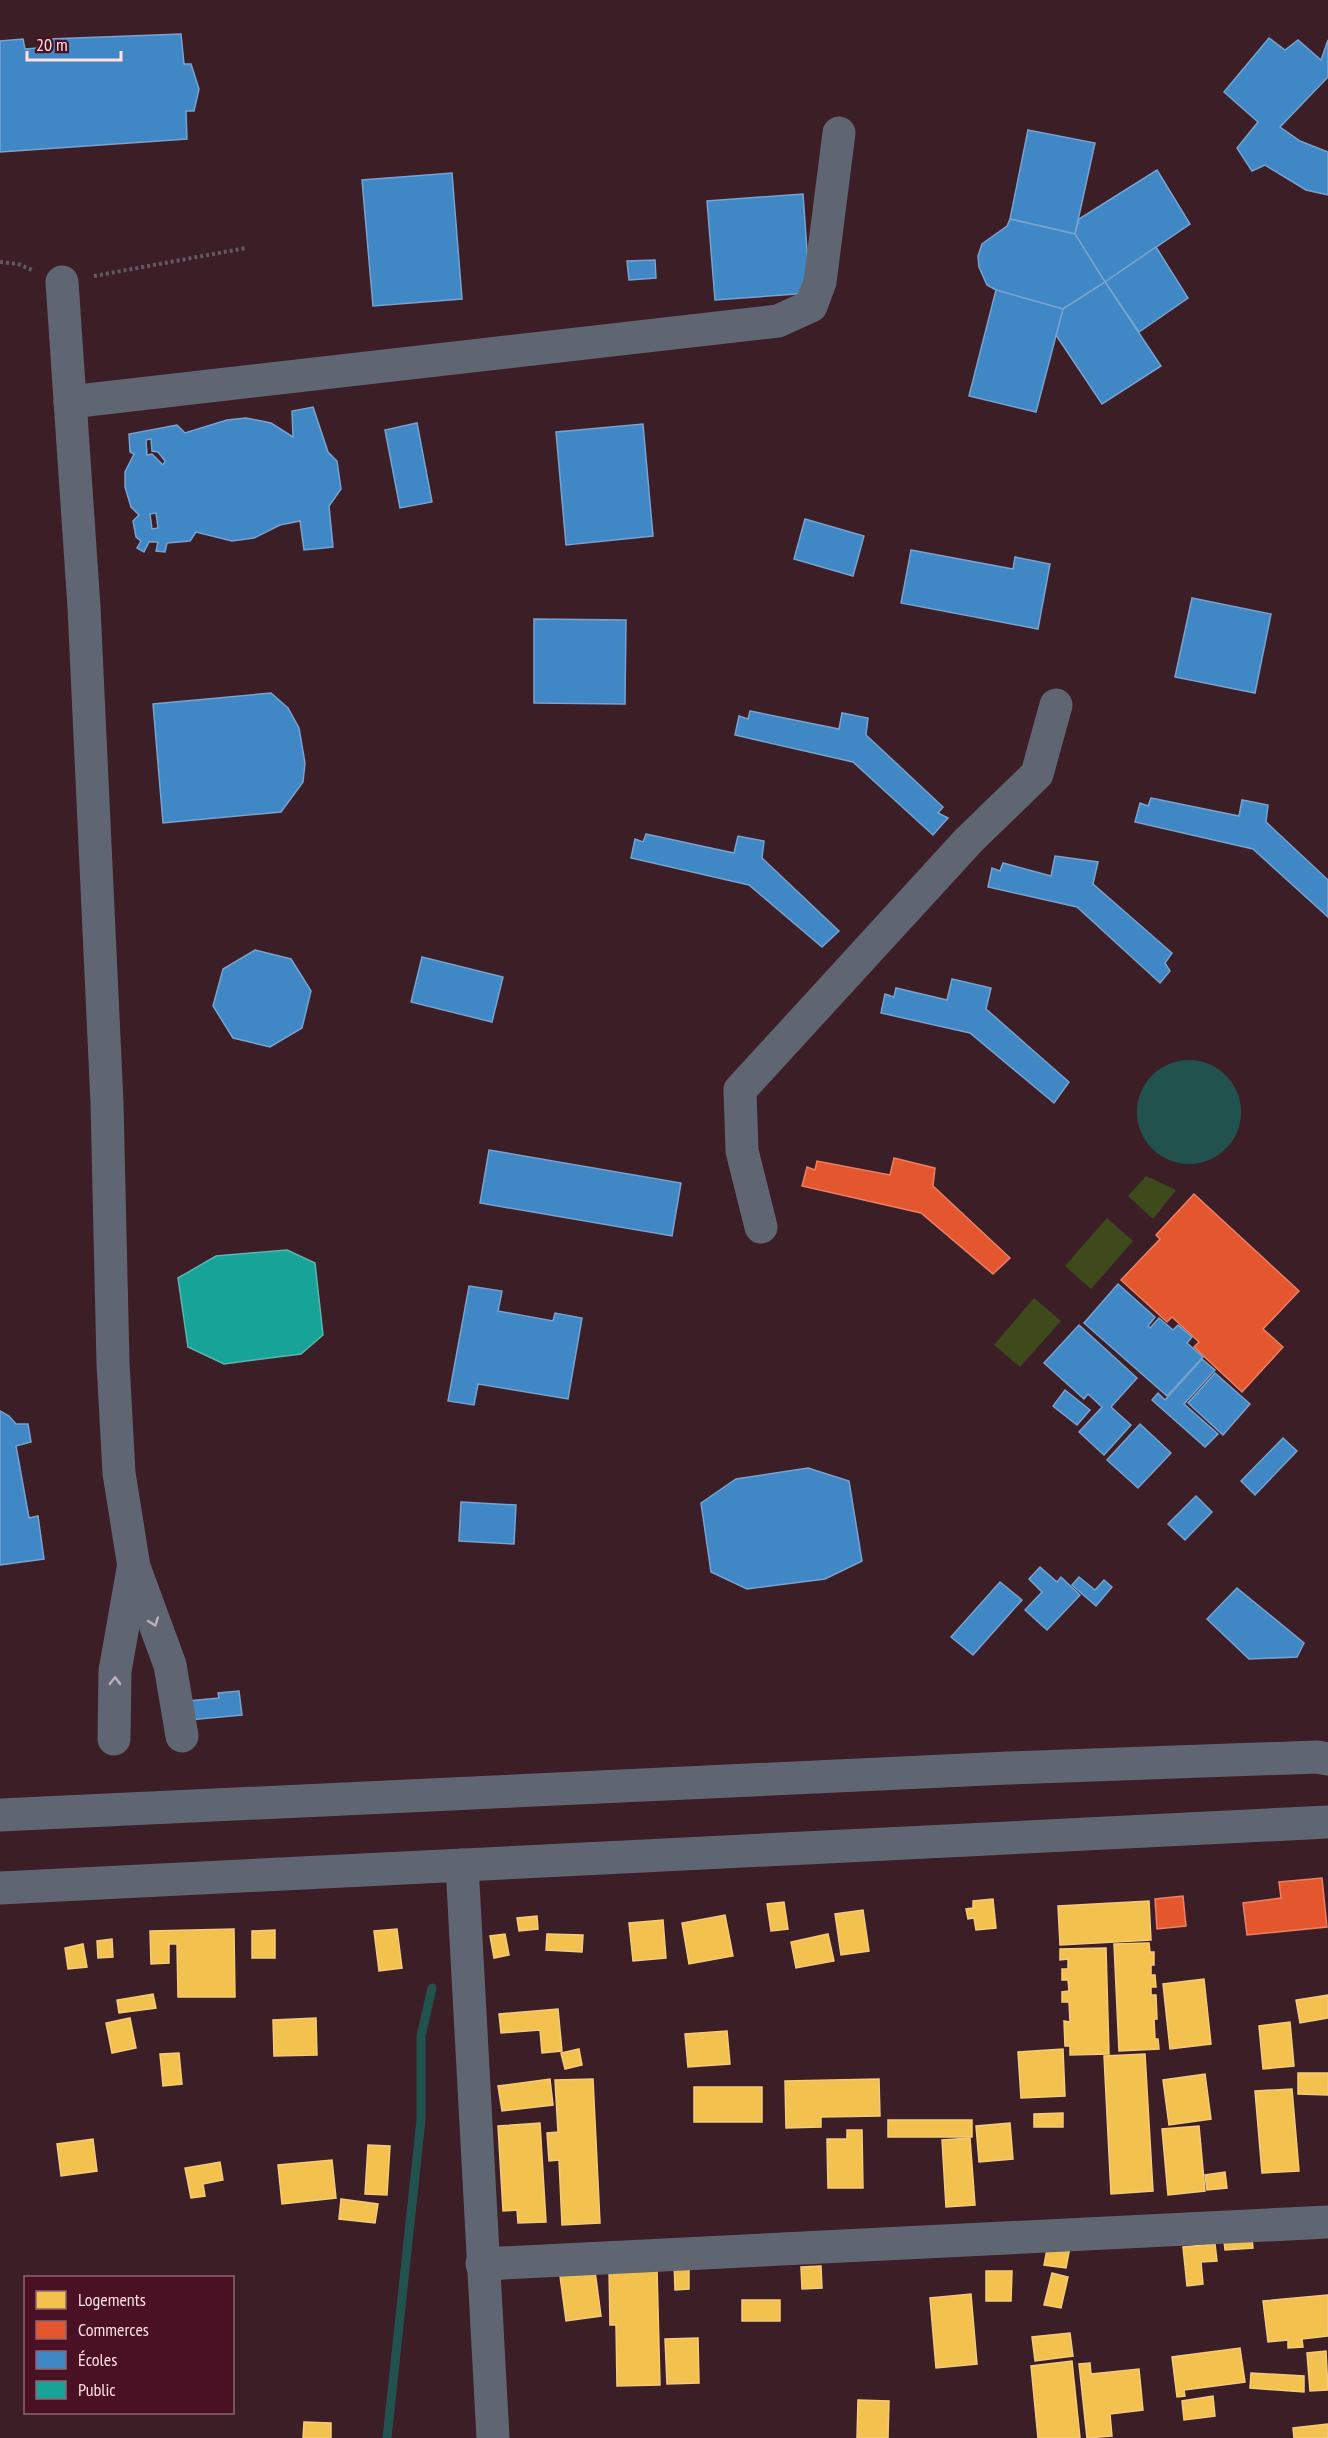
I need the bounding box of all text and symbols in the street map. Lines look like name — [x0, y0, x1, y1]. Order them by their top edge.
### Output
scale bar — [27, 24, 122, 62]
text: 20 m — [36, 33, 68, 56]
one-way arrow — [147, 1616, 159, 1627]
one-way arrow — [108, 1676, 121, 1685]
legend — [24, 2276, 234, 2414]
text: Logements — [78, 2288, 146, 2311]
text: Commerces — [78, 2318, 149, 2341]
text: Écoles — [78, 2348, 117, 2371]
text: Public — [78, 2378, 116, 2401]

